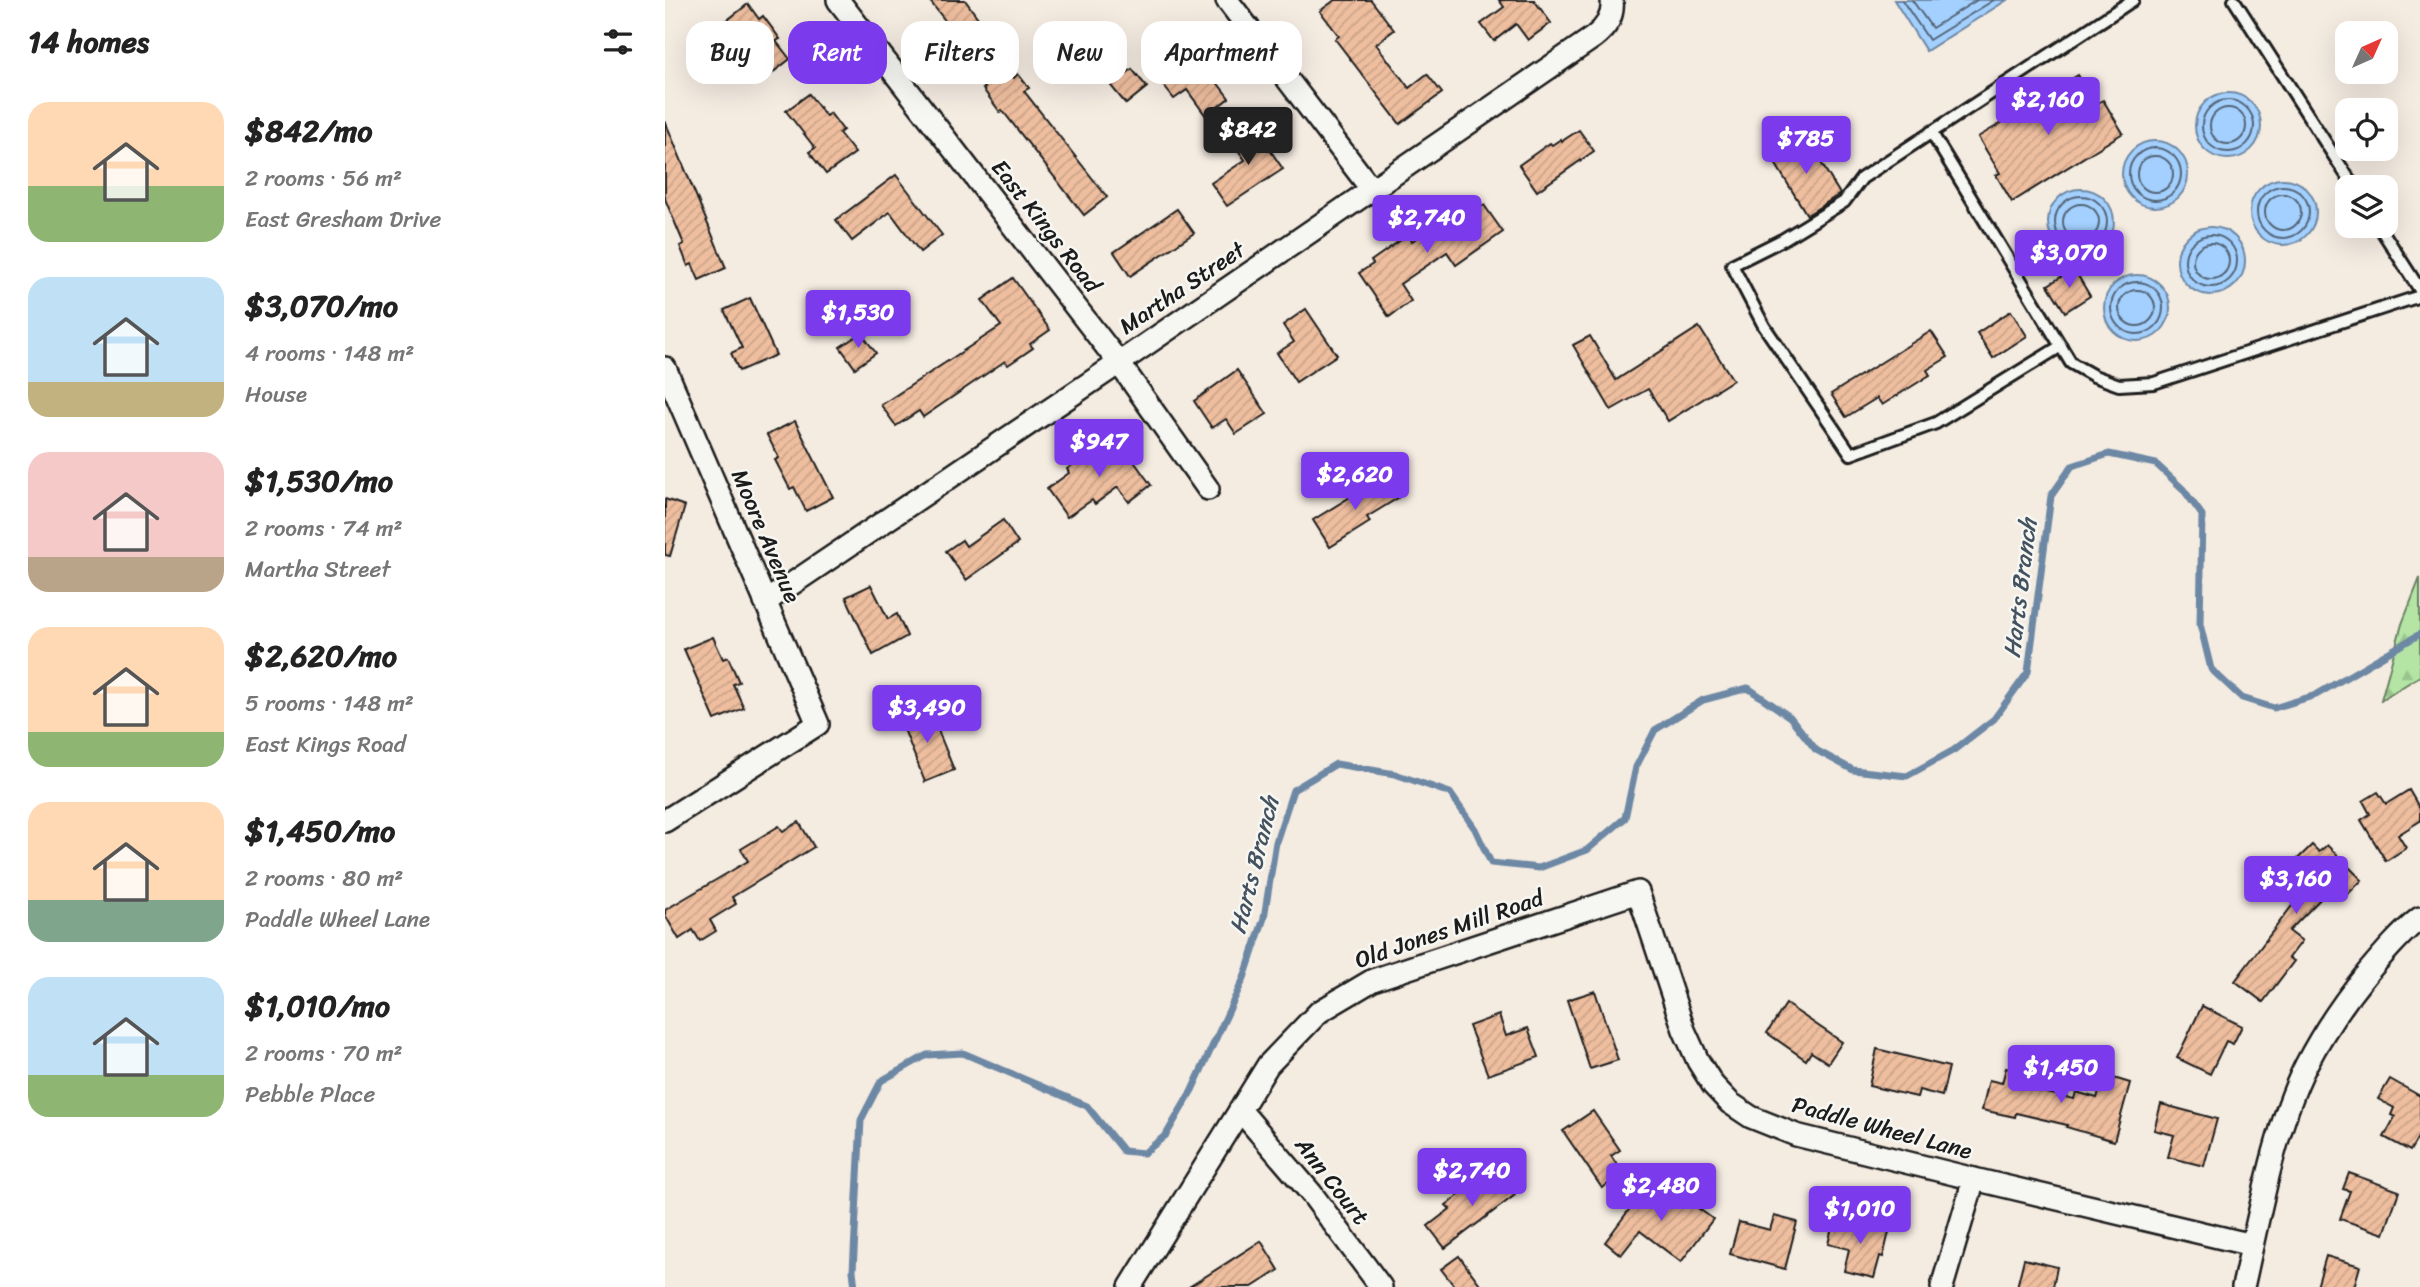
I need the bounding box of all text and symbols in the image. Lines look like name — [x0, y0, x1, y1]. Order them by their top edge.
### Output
text: 14 homes — [28, 15, 149, 69]
chip: Buy — [686, 21, 774, 84]
chip: Rent — [788, 21, 887, 84]
chip: Filters — [901, 21, 1019, 84]
chip: New — [1033, 21, 1127, 84]
chip: Apartment — [1141, 21, 1302, 84]
north arrow — [2335, 21, 2397, 84]
map controls — [2335, 21, 2398, 238]
icon: filters — [599, 23, 637, 61]
pin: $2,160 — [1991, 78, 2105, 137]
text: $2,160 — [2012, 79, 2084, 120]
button: locate — [2335, 98, 2398, 161]
text: $842/mo — [245, 104, 373, 158]
pin: $842 — [1207, 108, 1289, 167]
text: $842 — [1220, 109, 1277, 150]
pin: $785 — [1765, 116, 1847, 176]
text: $785 — [1778, 118, 1834, 159]
icon: home — [84, 130, 168, 214]
street label: East Kings Road — [980, 150, 1113, 304]
text: 2 rooms · 56 m² — [245, 158, 402, 199]
button: layers — [2335, 175, 2398, 238]
pin: $2,740 — [1370, 196, 1484, 255]
text: $2,740 — [1389, 197, 1465, 238]
text: East Gresham Drive — [245, 199, 441, 240]
street label: Martha Street — [1110, 229, 1255, 346]
pin: $3,070 — [2012, 230, 2126, 290]
text: $3,070 — [2031, 232, 2107, 273]
text: $3,070/mo — [245, 279, 398, 333]
pin: $1,530 — [801, 290, 915, 350]
text: $1,530 — [822, 292, 894, 333]
icon: home — [84, 305, 168, 389]
text: 4 rooms · 148 m² — [245, 333, 414, 374]
text: House — [245, 374, 307, 415]
pin: $947 — [1058, 420, 1140, 479]
text: $947 — [1070, 421, 1128, 462]
pin: $2,620 — [1298, 452, 1412, 512]
text: $1,530/mo — [245, 454, 393, 508]
text: $2,620 — [1317, 454, 1393, 495]
street label: Moore Avenue — [719, 463, 813, 609]
icon: home — [84, 480, 168, 564]
text: 2 rooms · 74 m² — [245, 508, 402, 549]
water label: Harts Branch — [1991, 513, 2050, 660]
text: Martha Street — [245, 549, 390, 590]
text: $2,620/mo — [245, 629, 397, 683]
icon: home — [84, 655, 168, 739]
text: 5 rooms · 148 m² — [245, 683, 414, 724]
pin: $3,490 — [870, 686, 984, 745]
text: $3,490 — [888, 687, 966, 728]
text: East Kings Road — [245, 724, 406, 765]
water label: Harts Branch — [1217, 790, 1292, 938]
text: $1,450/mo — [245, 804, 395, 858]
icon: home — [84, 830, 168, 914]
pin: $3,160 — [2239, 856, 2353, 916]
text: 2 rooms · 80 m² — [245, 858, 403, 899]
text: $3,160 — [2260, 858, 2332, 899]
street label: Old Jones Mill Road — [1349, 877, 1551, 980]
text: Paddle Wheel Lane — [245, 899, 430, 940]
text: $1,010/mo — [245, 979, 390, 1033]
icon: home — [84, 1005, 168, 1089]
text: 2 rooms · 70 m² — [245, 1033, 403, 1074]
pin: $1,450 — [2004, 1046, 2118, 1105]
text: $1,450 — [2024, 1047, 2098, 1088]
text: Pebble Place — [245, 1074, 375, 1115]
street label: Paddle Wheel Lane — [1787, 1084, 1977, 1172]
street label: Ann Court — [1283, 1127, 1380, 1234]
pin: $2,740 — [1415, 1148, 1529, 1208]
text: $2,740 — [1434, 1150, 1510, 1191]
pin: $2,480 — [1604, 1164, 1718, 1223]
text: $2,480 — [1622, 1165, 1700, 1206]
pin: $1,010 — [1803, 1186, 1917, 1246]
text: $1,010 — [1825, 1188, 1895, 1229]

